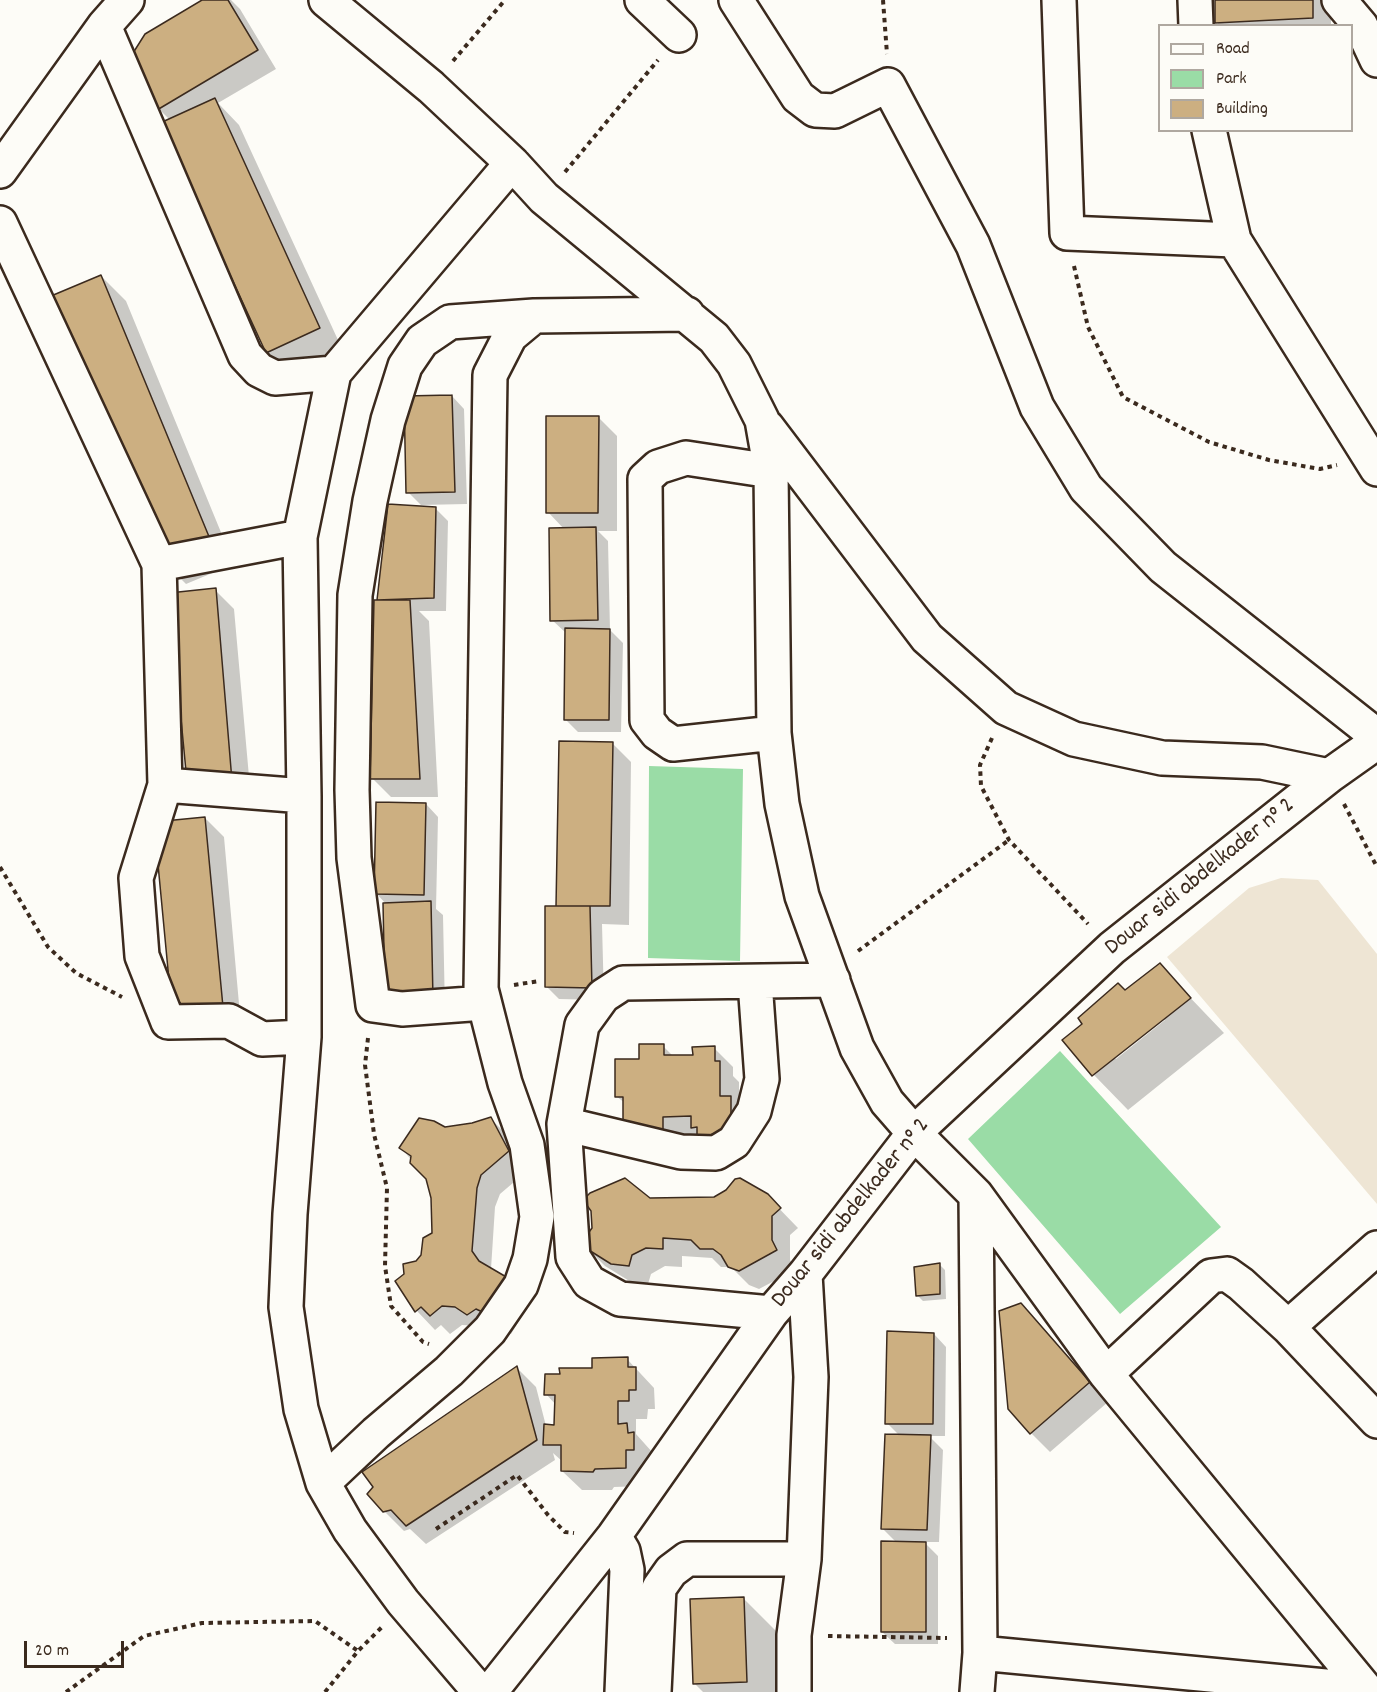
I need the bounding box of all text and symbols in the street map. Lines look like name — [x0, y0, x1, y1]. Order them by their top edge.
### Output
legend — [1158, 24, 1353, 132]
text: Road — [1216, 37, 1250, 62]
text: Park — [1216, 67, 1247, 92]
text: Building — [1216, 97, 1268, 122]
street label: Douar sidi abdelkader n° 2 — [1100, 793, 1302, 963]
street label: Douar sidi abdelkader n° 2 — [767, 1113, 937, 1315]
scale bar — [27, 1629, 128, 1667]
text: 20 m — [35, 1639, 69, 1664]

